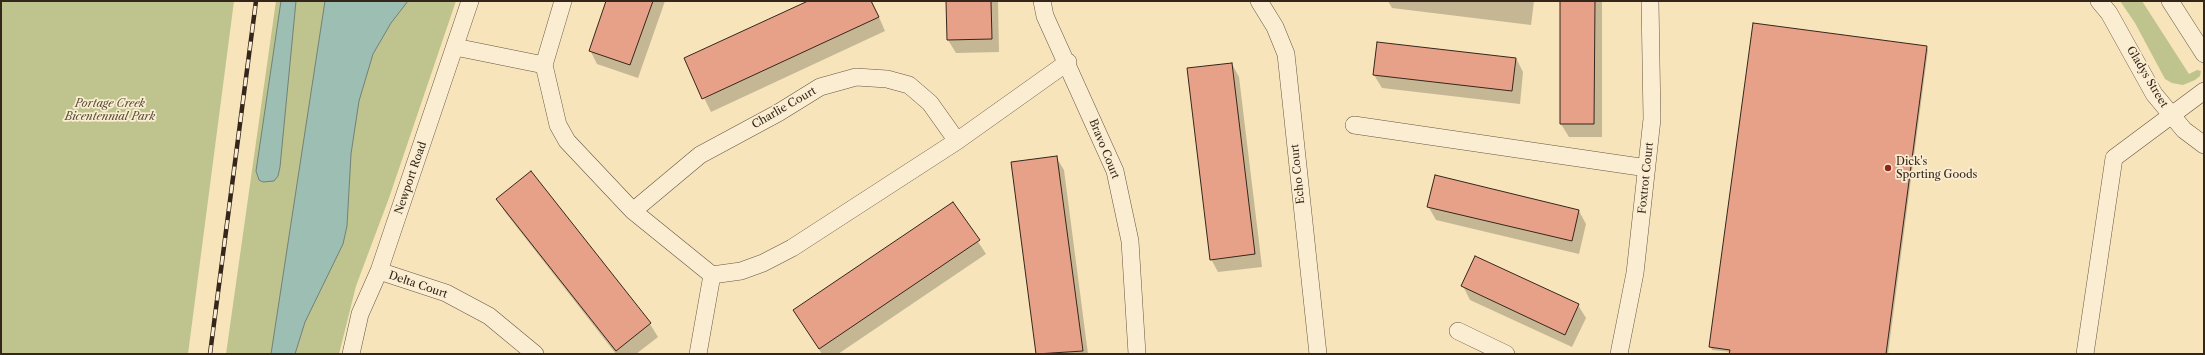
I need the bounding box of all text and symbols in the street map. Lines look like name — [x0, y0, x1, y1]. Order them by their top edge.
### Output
street label: Gladys Street — [2123, 44, 2171, 110]
street label: Charlie Court — [750, 84, 818, 132]
park label: Portage Creek Bicentennial Park — [65, 97, 155, 123]
street label: Bravo Court — [1086, 117, 1122, 181]
street label: Newport Road — [392, 140, 430, 216]
street label: Foxtrot Court — [1636, 142, 1656, 214]
street label: Echo Court — [1288, 143, 1308, 205]
place label: Dick's Sporting Goods — [1896, 155, 1977, 181]
marker: Dick's Sporting Goods — [1883, 163, 1893, 173]
street label: Delta Court — [387, 269, 449, 301]

